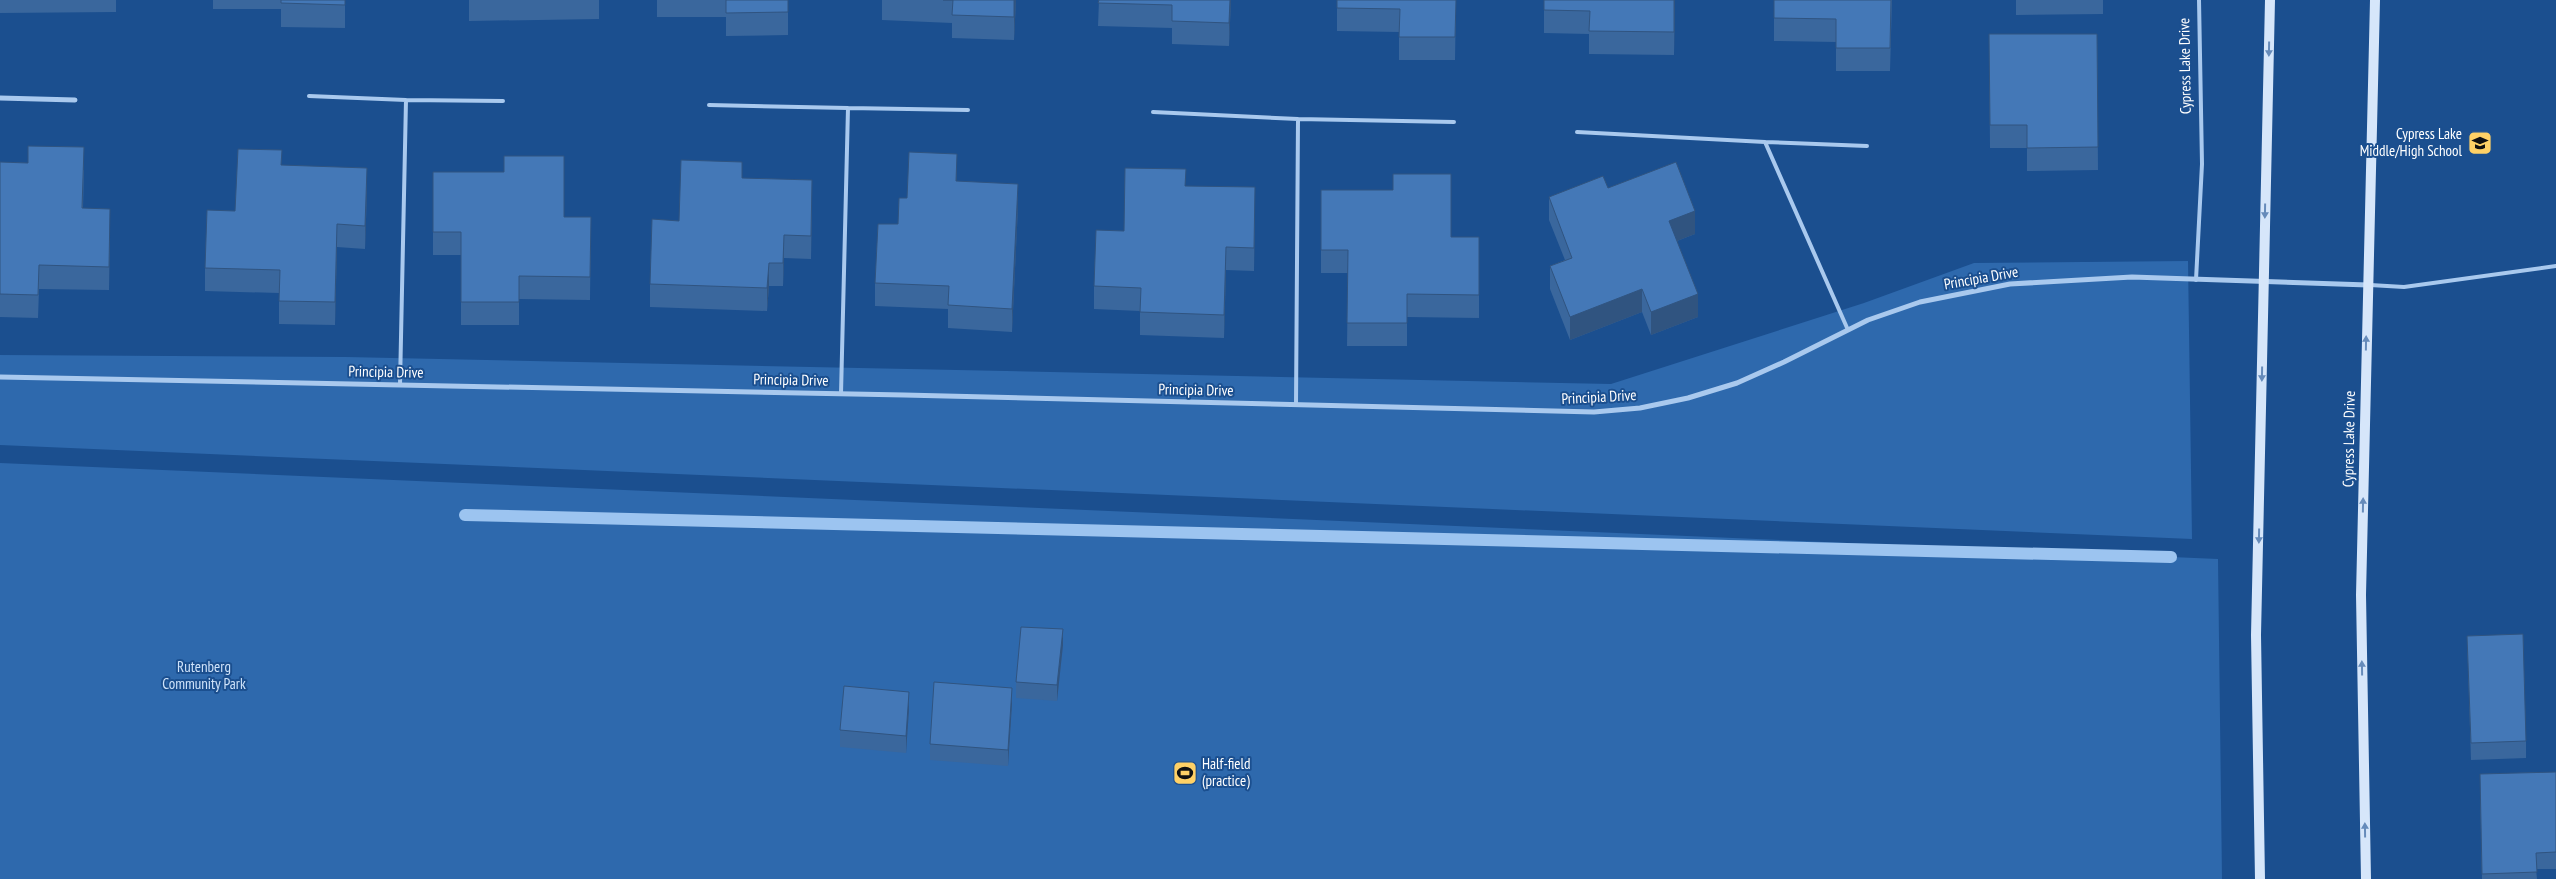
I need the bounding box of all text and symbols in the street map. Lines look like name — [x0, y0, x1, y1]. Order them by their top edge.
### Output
street label: Cypress Lake Drive — [2174, 18, 2195, 114]
one-way arrow — [2265, 41, 2273, 57]
place label: Cypress Lake Middle/High School — [2360, 124, 2462, 160]
school or university icon: Cypress Lake Middle/High School — [2467, 130, 2493, 156]
one-way arrow — [2261, 203, 2269, 219]
street label: Principia Drive — [1942, 262, 2020, 293]
one-way arrow — [2363, 335, 2371, 351]
street label: Principia Drive — [348, 361, 424, 382]
one-way arrow — [2258, 366, 2266, 382]
street label: Principia Drive — [753, 369, 829, 390]
street label: Principia Drive — [1158, 379, 1234, 400]
street label: Principia Drive — [1561, 385, 1637, 408]
street label: Cypress Lake Drive — [2338, 391, 2359, 487]
one-way arrow — [2359, 497, 2367, 513]
one-way arrow — [2254, 528, 2262, 544]
park label: Rutenberg Community Park — [162, 657, 246, 693]
one-way arrow — [2358, 660, 2366, 676]
place label: Half-field (practice) — [1202, 754, 1251, 790]
sports icon: Half-field (practice) — [1172, 760, 1198, 786]
one-way arrow — [2361, 822, 2369, 838]

